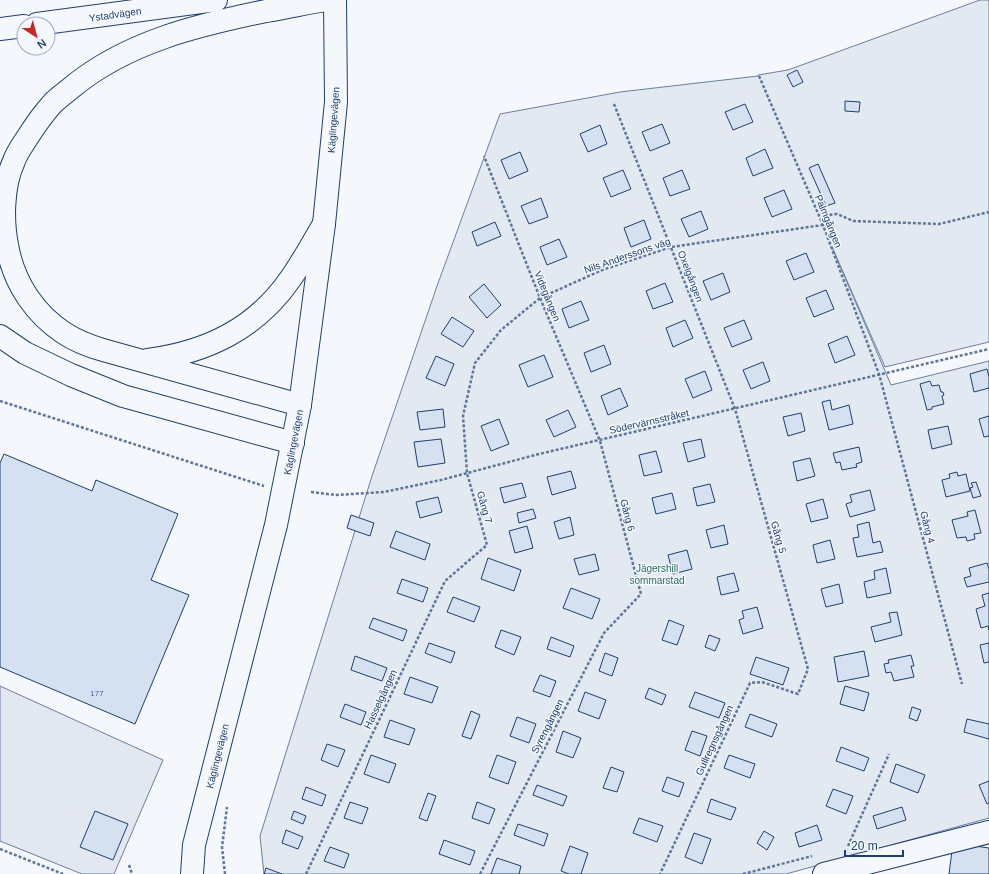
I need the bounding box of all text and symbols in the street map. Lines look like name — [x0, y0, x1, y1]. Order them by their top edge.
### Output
street label: Ystadvägen — [88, 5, 142, 24]
north arrow — [16, 16, 56, 56]
text: N — [35, 37, 49, 51]
street label: Käglingevägen — [326, 87, 341, 153]
street label: Palmgången — [813, 193, 844, 249]
street label: Nils Anderssons väg — [583, 236, 672, 275]
street label: Oxelgången — [676, 249, 705, 303]
street label: Videgången — [532, 269, 563, 323]
street label: Södervärnsstråket — [608, 407, 690, 436]
street label: Käglingevägen — [282, 409, 305, 476]
street label: Gång 7 — [475, 490, 494, 525]
street label: Gång 6 — [618, 498, 637, 533]
street label: Gång 4 — [918, 510, 937, 545]
street label: Gång 5 — [769, 520, 788, 555]
park label: Jägershill sommarstad — [629, 563, 685, 586]
street label: Hasselgången — [362, 668, 399, 731]
house number: 177 — [90, 689, 104, 698]
street label: Syrengången — [529, 697, 566, 755]
street label: Gullregnsgången — [693, 703, 736, 777]
street label: Käglingevägen — [204, 723, 231, 790]
scale bar — [845, 832, 903, 858]
text: 20 m — [851, 839, 878, 853]

